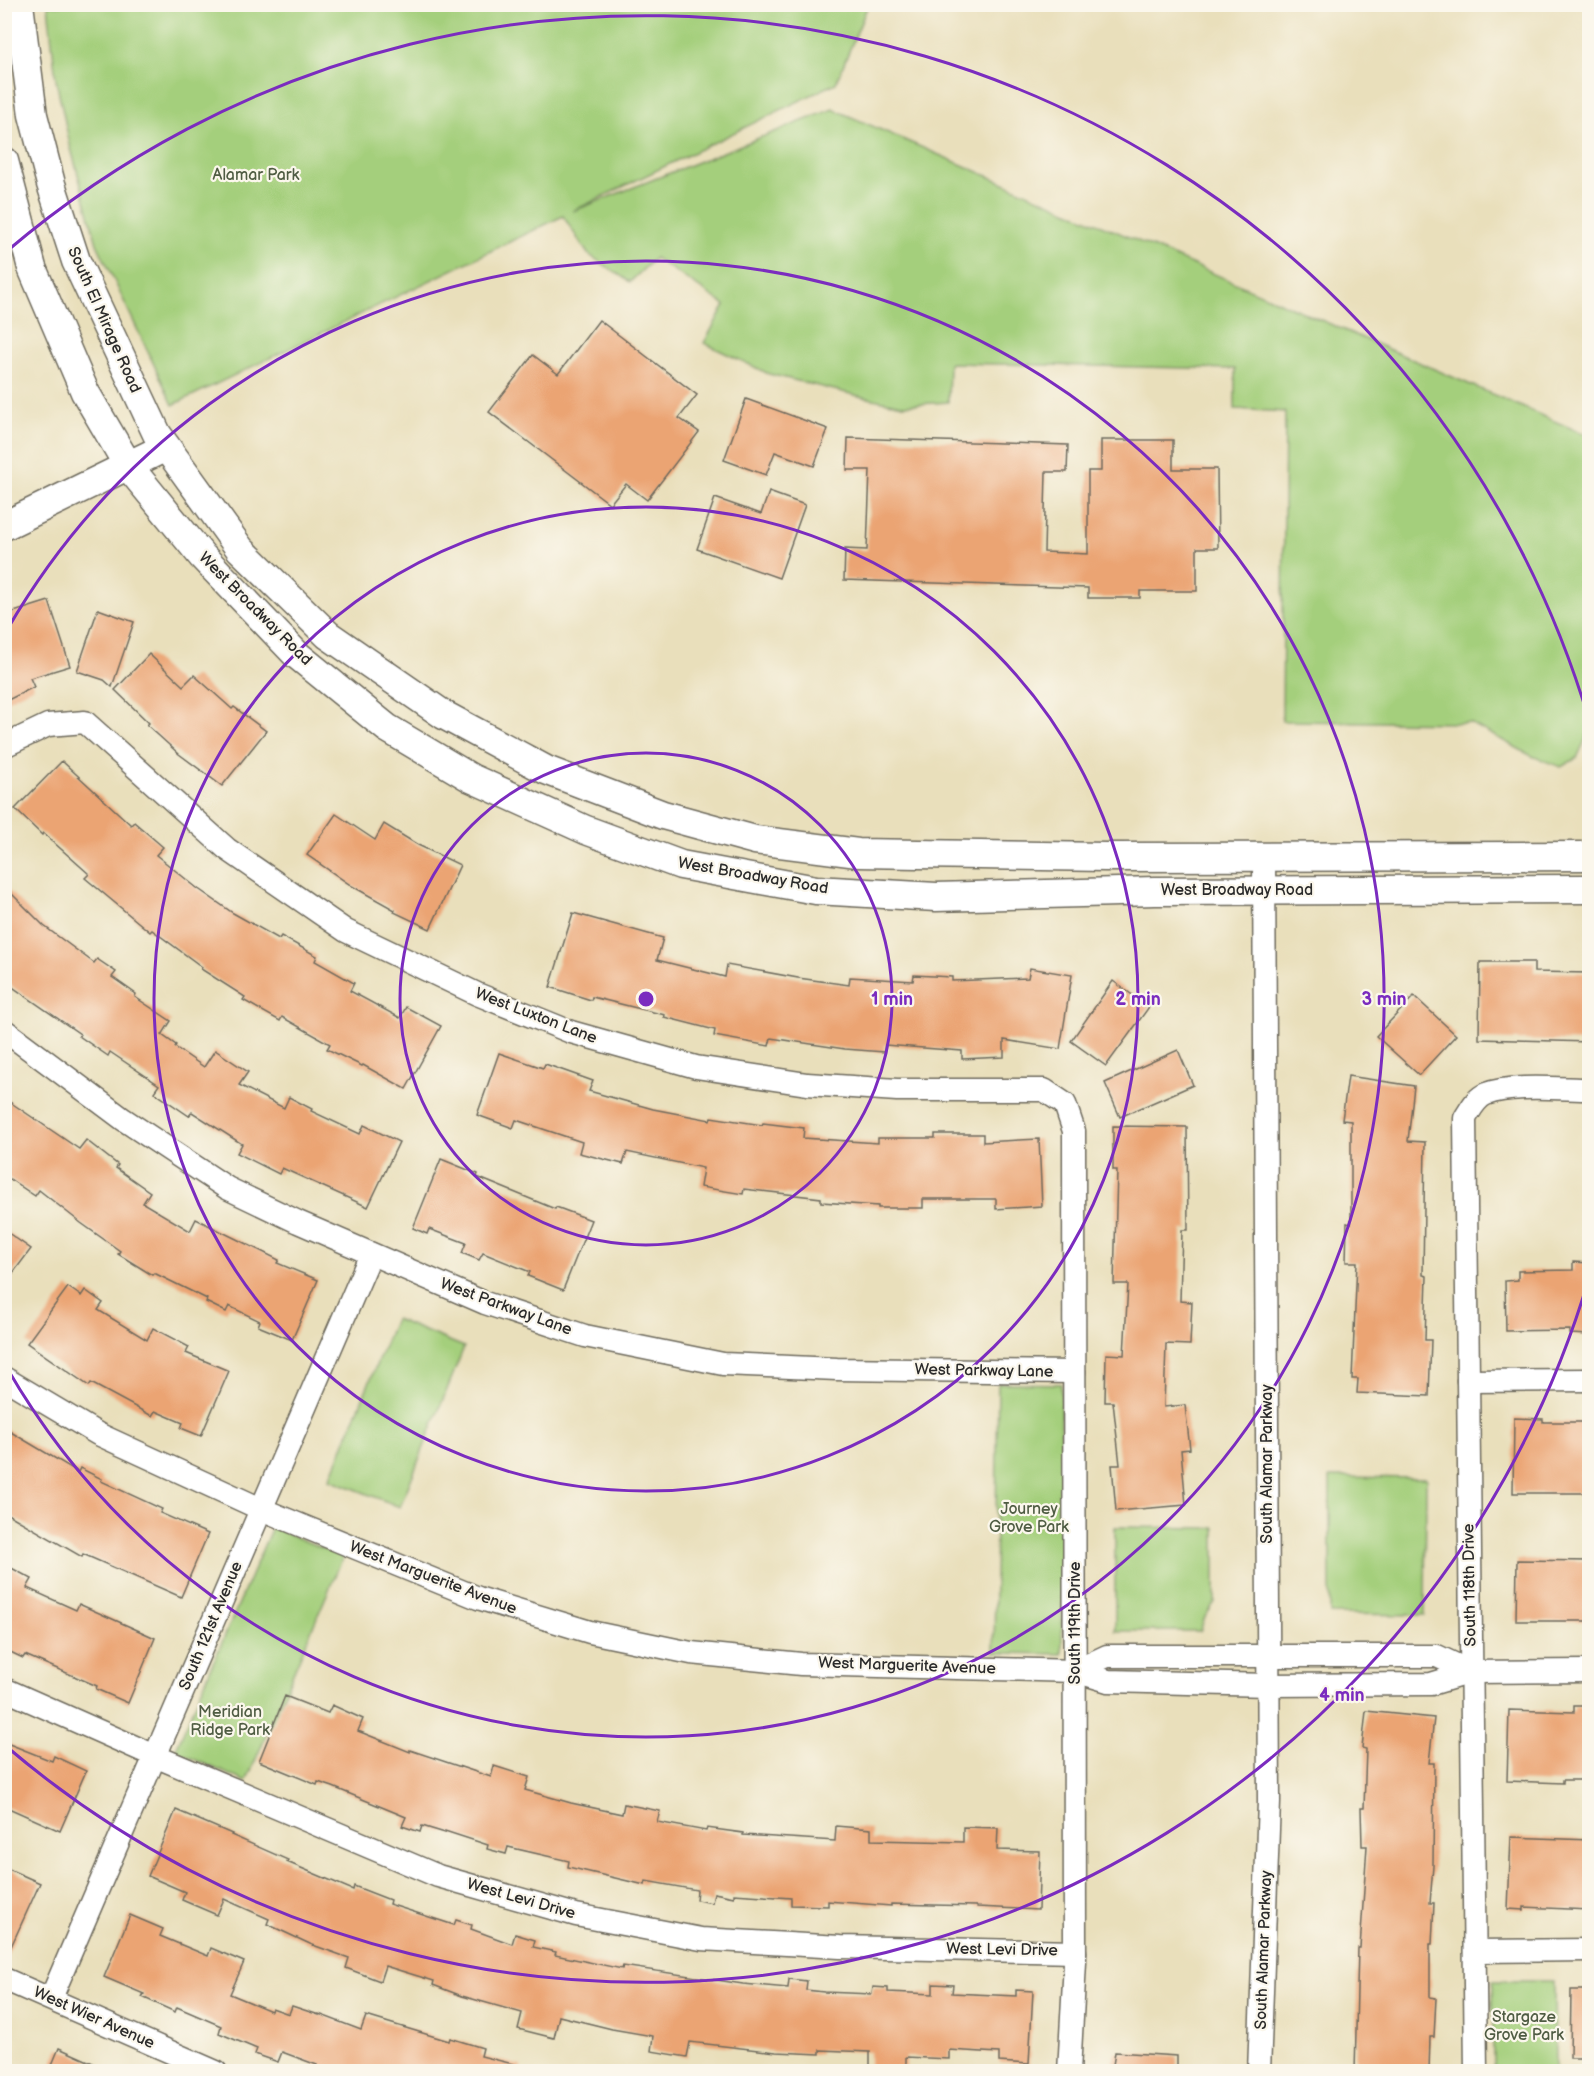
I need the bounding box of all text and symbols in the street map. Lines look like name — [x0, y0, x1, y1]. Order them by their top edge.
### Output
park label: Alamar Park — [213, 166, 300, 185]
street label: South El Mirage Road — [63, 244, 145, 396]
street label: West Broadway Road — [194, 548, 316, 670]
street label: West Broadway Road — [676, 853, 830, 899]
street label: West Broadway Road — [1161, 881, 1313, 900]
street label: West Luxton Lane — [472, 984, 600, 1048]
centre of rings — [636, 989, 656, 1009]
text: 1 min — [871, 989, 913, 1010]
text: 2 min — [1115, 989, 1161, 1010]
text: 3 min — [1361, 989, 1407, 1010]
street label: West Parkway Lane — [437, 1274, 575, 1340]
street label: West Parkway Lane — [914, 1360, 1054, 1382]
street label: South Alamar Parkway — [1258, 1384, 1277, 1544]
park label: Journey Grove Park — [989, 1500, 1069, 1537]
street label: South 118th Drive — [1459, 1523, 1481, 1647]
street label: West Marguerite Avenue — [347, 1537, 520, 1619]
street label: South 121st Avenue — [175, 1558, 247, 1693]
street label: South 119th Drive — [1066, 1561, 1085, 1684]
street label: West Marguerite Avenue — [818, 1653, 997, 1679]
text: 4 min — [1319, 1685, 1365, 1706]
park label: Meridian Ridge Park — [190, 1703, 270, 1740]
street label: South Alamar Parkway — [1252, 1869, 1276, 2030]
street label: West Levi Drive — [465, 1874, 578, 1924]
street label: West Levi Drive — [946, 1940, 1059, 1960]
street label: West Wier Avenue — [31, 1983, 158, 2053]
park label: Stargaze Grove Park — [1484, 2008, 1564, 2045]

